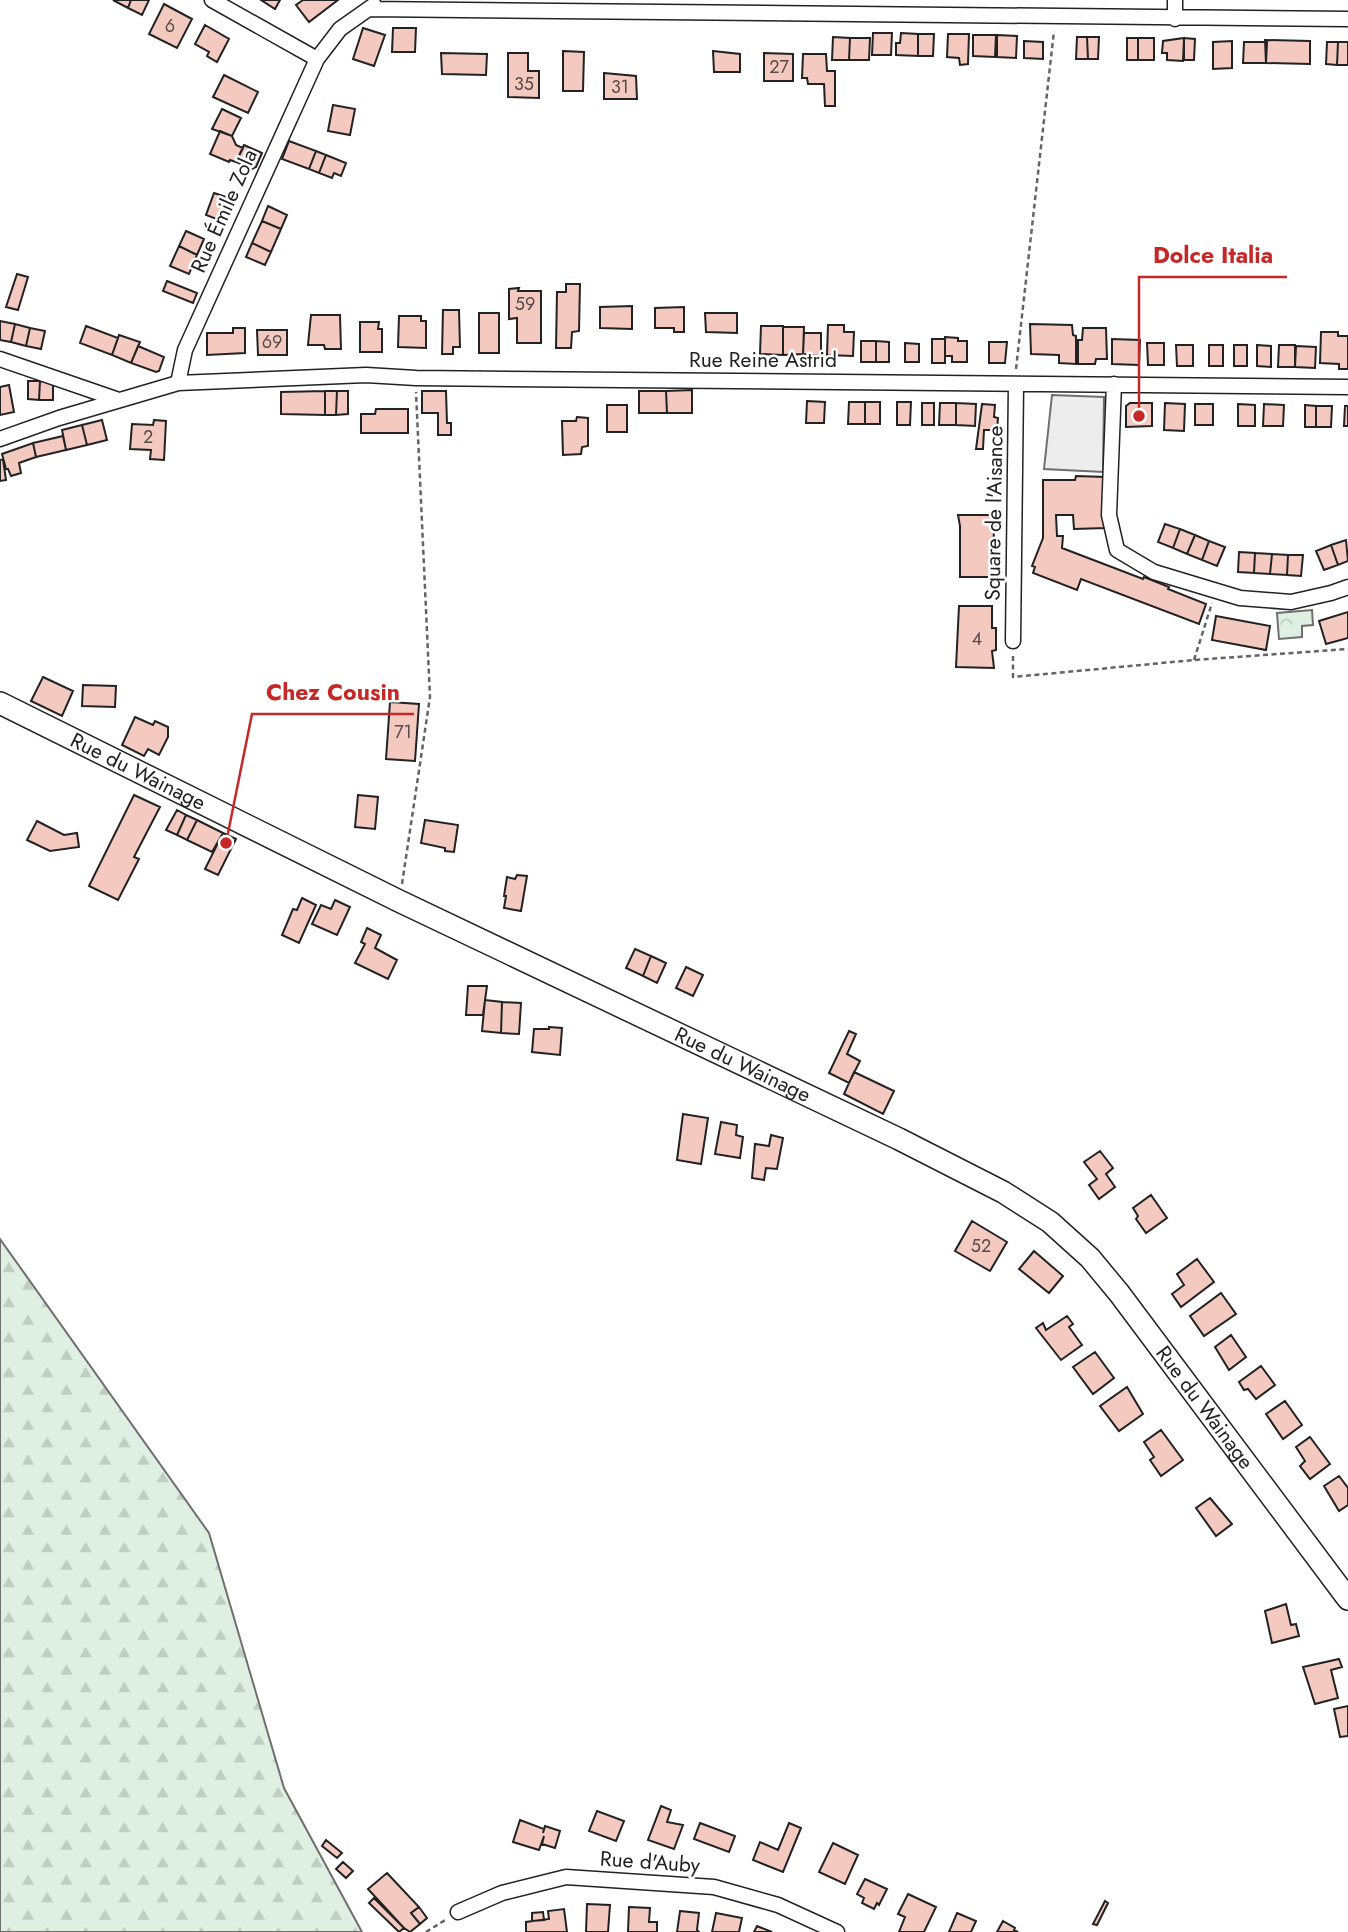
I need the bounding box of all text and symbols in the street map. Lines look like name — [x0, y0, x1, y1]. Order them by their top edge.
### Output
house number: 6 — [165, 13, 175, 39]
house number: 27 — [769, 54, 789, 80]
house number: 35 — [514, 71, 534, 97]
house number: 31 — [611, 74, 629, 100]
street label: Rue Émile Zola — [183, 144, 265, 278]
callout: Dolce Italia — [1139, 233, 1287, 277]
text: Dolce Italia — [1153, 238, 1273, 272]
house number: 59 — [515, 291, 535, 317]
house number: 69 — [262, 329, 282, 355]
street label: Rue Reine Astrid — [689, 345, 837, 375]
house number: 2 — [143, 424, 153, 450]
street label: Square de l'Aisance — [977, 425, 1011, 601]
house number: 4 — [972, 626, 982, 652]
callout: Chez Cousin — [252, 670, 414, 714]
text: Chez Cousin — [266, 675, 400, 709]
house number: 71 — [394, 719, 412, 745]
street label: Rue du Wainage — [65, 725, 211, 818]
street label: Rue du Wainage — [670, 1019, 816, 1110]
house number: 52 — [971, 1233, 991, 1259]
street label: Rue du Wainage — [1149, 1340, 1261, 1476]
street label: Rue d'Auby — [599, 1844, 702, 1881]

